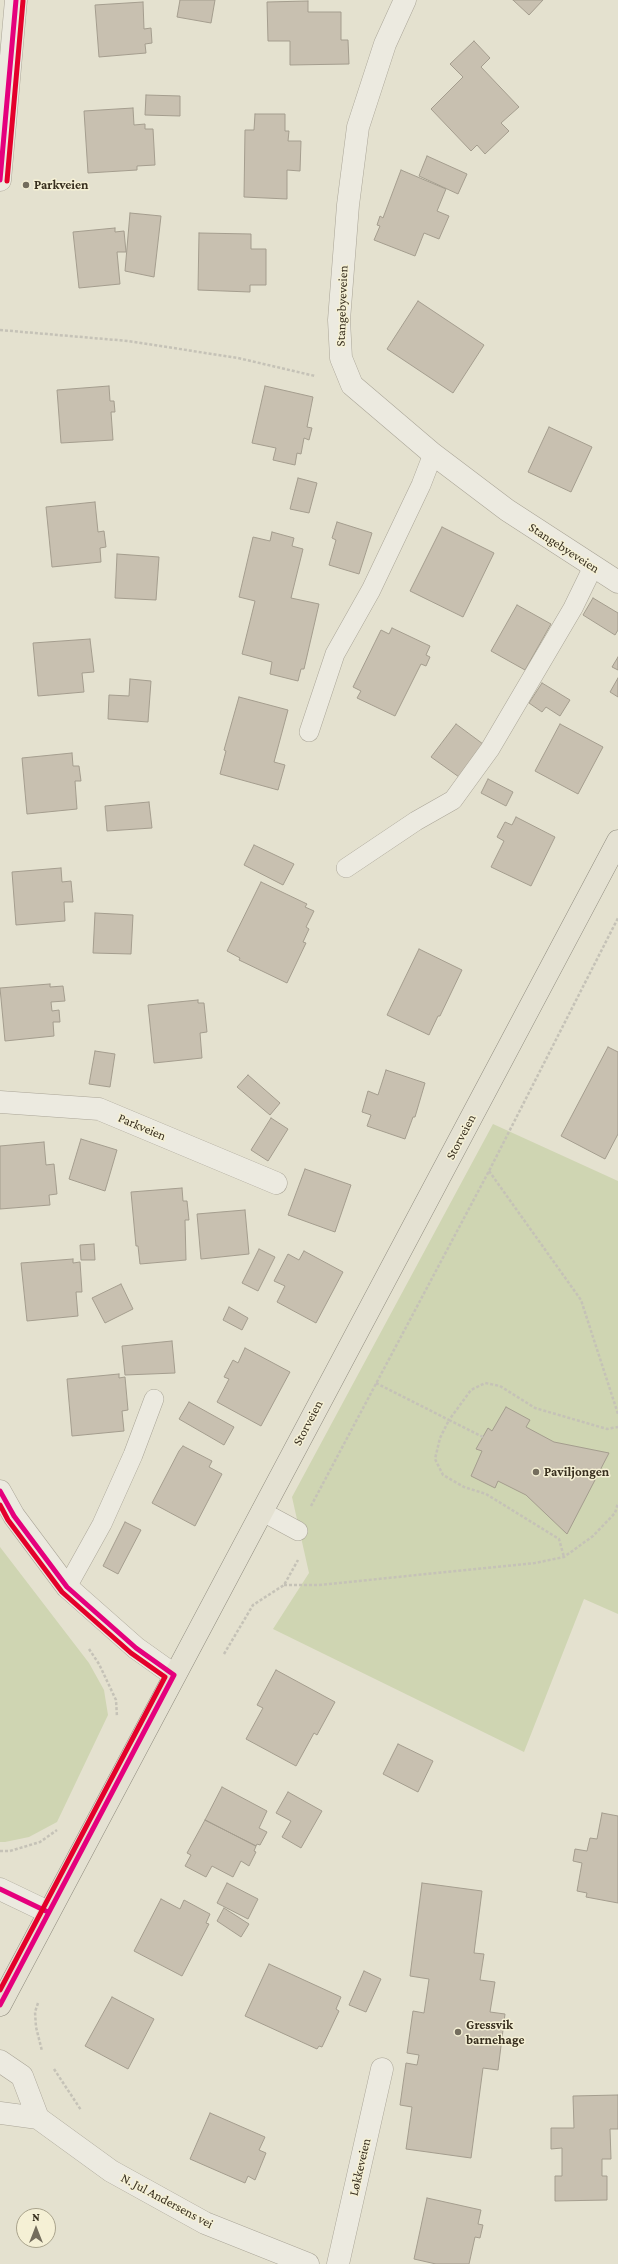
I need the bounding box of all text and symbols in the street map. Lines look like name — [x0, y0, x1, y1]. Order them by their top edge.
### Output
place label: Parkveien — [34, 177, 89, 193]
marker: Parkveien — [21, 180, 31, 190]
street label: Stangebyeveien — [333, 265, 351, 347]
street label: Stangebyeveien — [526, 519, 602, 577]
street label: Parkveien — [116, 1110, 168, 1144]
street label: Storveien — [443, 1112, 479, 1162]
street label: Storveien — [290, 1398, 326, 1448]
place label: Paviljongen — [544, 1464, 609, 1480]
marker: Paviljongen — [531, 1467, 541, 1477]
place label: Gressvik barnehage — [466, 2017, 524, 2048]
marker: Gressvik barnehage — [453, 2027, 463, 2037]
street label: Løkkeveien — [346, 2137, 374, 2197]
street label: N. Jul Andersens vei — [118, 2170, 216, 2232]
north arrow — [16, 2208, 56, 2248]
text: N — [32, 2211, 40, 2223]

